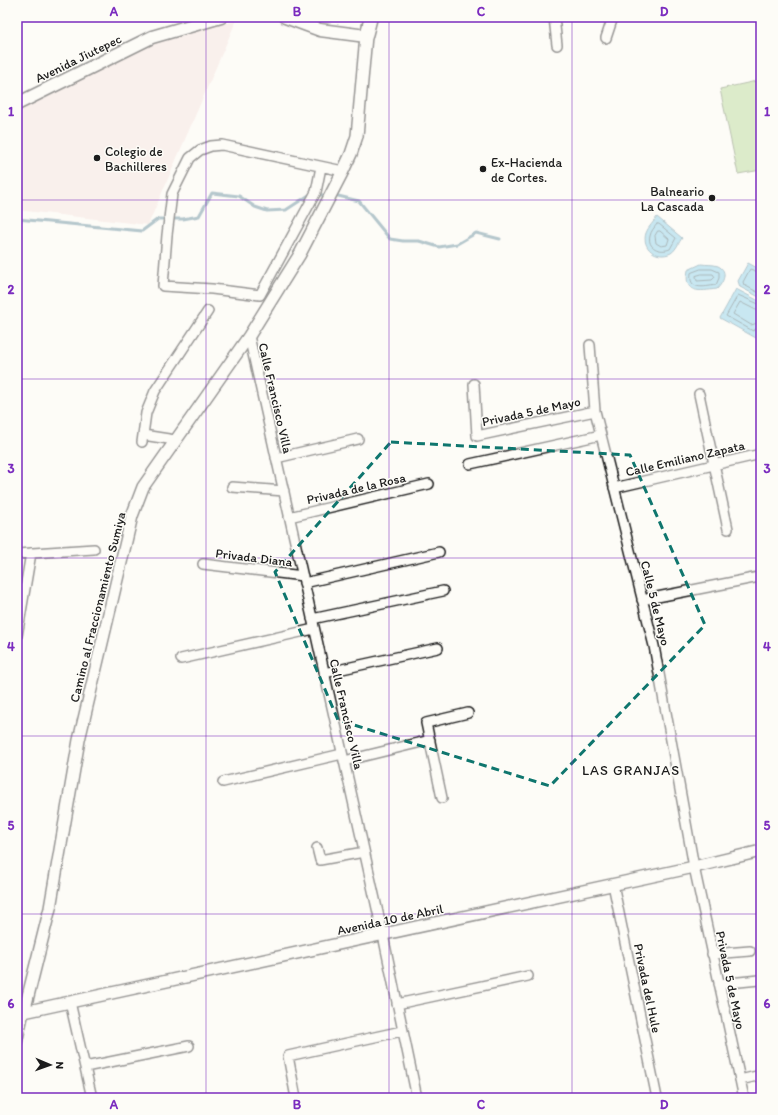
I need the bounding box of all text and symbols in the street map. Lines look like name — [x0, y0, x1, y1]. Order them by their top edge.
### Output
text: A — [109, 4, 119, 19]
text: B — [293, 4, 302, 19]
text: C — [477, 4, 486, 19]
text: D — [660, 4, 669, 19]
street label: Avenida Jiutepec — [33, 31, 124, 86]
text: 1 — [8, 104, 14, 119]
text: 1 — [764, 104, 770, 119]
place label: Colegio de Bachilleres — [105, 144, 167, 174]
marker: Colegio de Bachilleres — [92, 153, 102, 163]
place label: Ex-Hacienda de Cortes. — [491, 155, 562, 185]
marker: Ex-Hacienda de Cortes. — [478, 164, 488, 174]
place label: Balneario La Cascada — [641, 184, 704, 214]
marker: Balneario La Cascada — [707, 193, 717, 203]
text: 2 — [8, 282, 15, 297]
text: 2 — [764, 282, 771, 297]
street label: Calle Francisco Villa — [255, 341, 296, 455]
street label: Privada 5 de Mayo — [480, 394, 582, 429]
street label: Calle Emiliano Zapata — [624, 437, 746, 480]
text: 3 — [7, 461, 15, 476]
text: 3 — [763, 461, 771, 476]
street label: Privada de la Rosa — [305, 470, 407, 507]
street label: Camino al Fraccionamiento Sumiya — [67, 510, 129, 704]
street label: Privada Diana — [215, 545, 294, 570]
street label: Calle 5 de Mayo — [638, 559, 673, 648]
text: 4 — [7, 639, 15, 654]
text: 4 — [763, 639, 771, 654]
street label: Calle Francisco Villa — [326, 657, 367, 771]
district label: LAS GRANJAS — [582, 762, 680, 779]
text: 5 — [8, 818, 15, 833]
text: 5 — [764, 818, 771, 833]
street label: Avenida 10 de Abril — [336, 901, 445, 938]
street label: Privada 5 de Mayo — [713, 929, 748, 1031]
street label: Privada del Hule — [631, 942, 664, 1034]
text: 6 — [8, 996, 15, 1011]
text: 6 — [764, 996, 771, 1011]
north arrow — [30, 1045, 70, 1085]
text: N — [53, 1061, 66, 1069]
text: A — [109, 1097, 119, 1112]
text: B — [293, 1097, 302, 1112]
text: C — [477, 1097, 486, 1112]
text: D — [660, 1097, 669, 1112]

